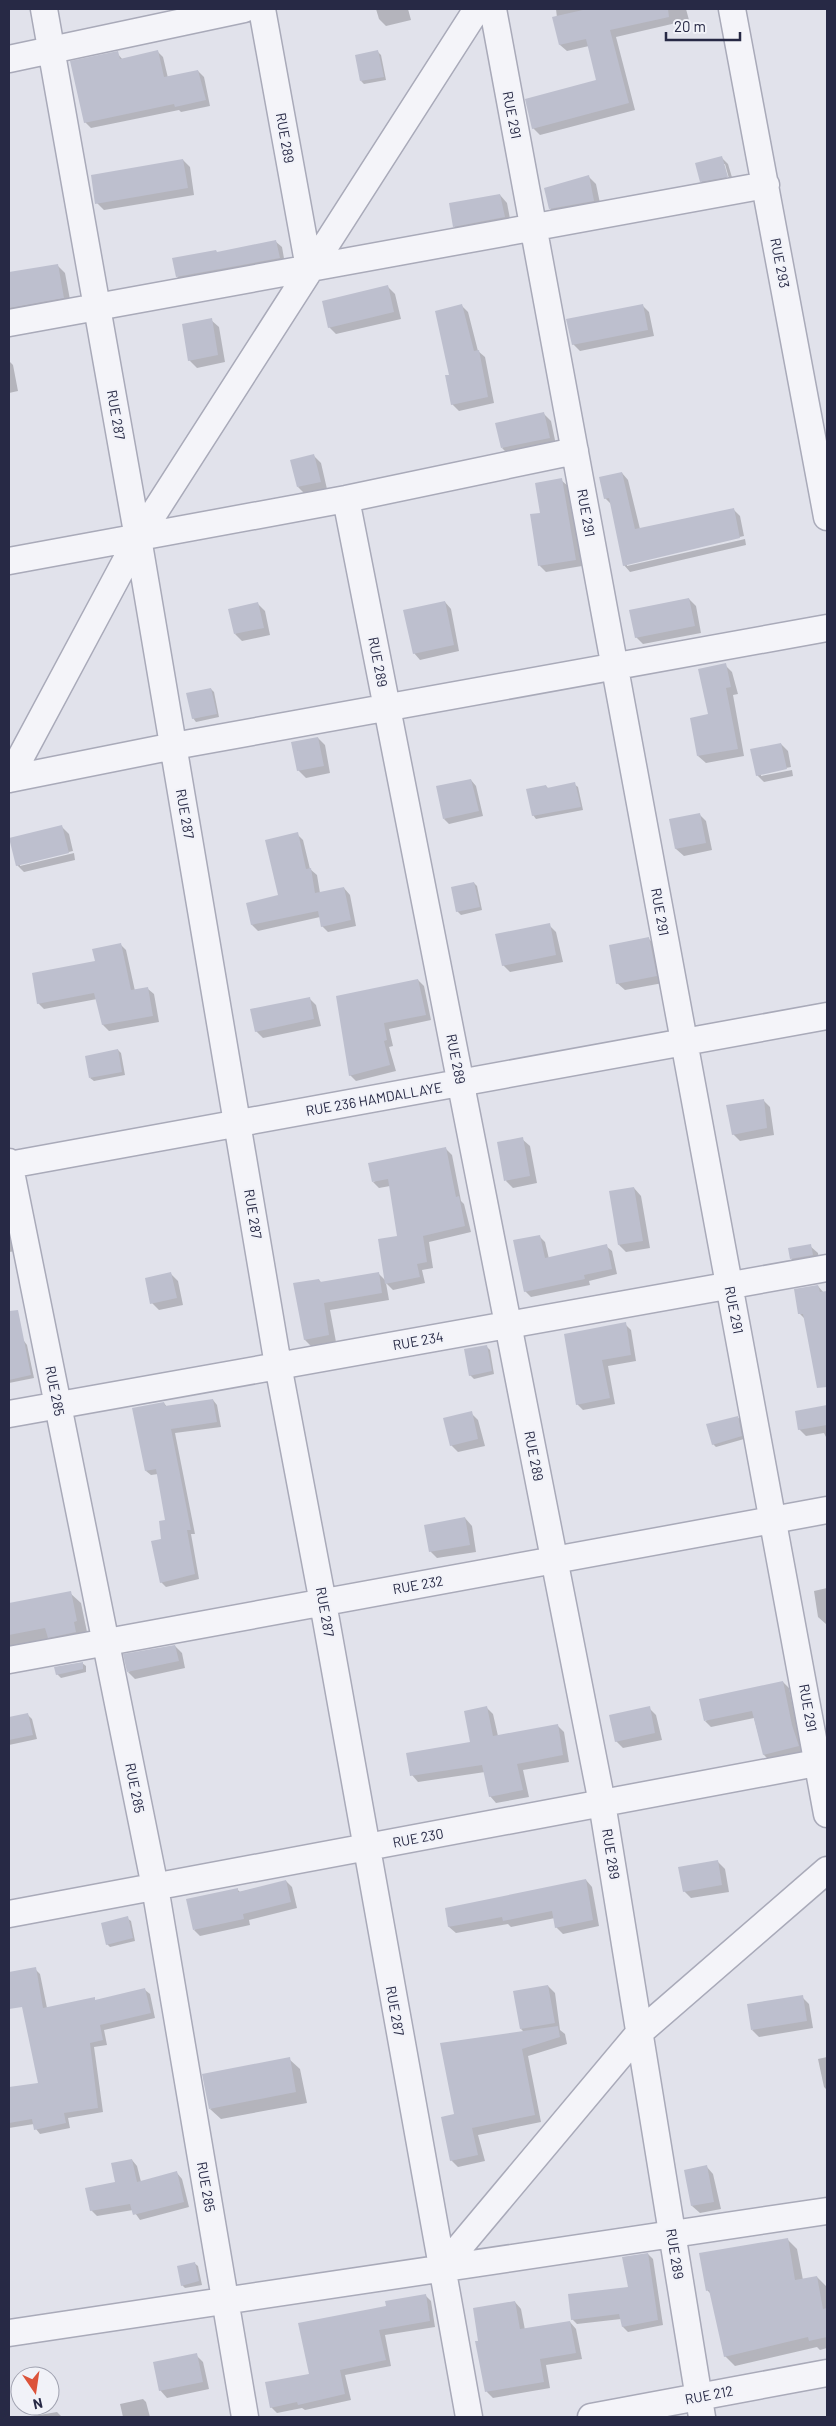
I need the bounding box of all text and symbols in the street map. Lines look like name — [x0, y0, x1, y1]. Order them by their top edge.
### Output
scale bar — [666, 10, 740, 42]
text: 20 m — [674, 17, 706, 35]
street label: RUE 291 — [500, 90, 525, 140]
street label: RUE 289 — [273, 111, 298, 165]
street label: RUE 293 — [767, 236, 794, 290]
street label: RUE 287 — [104, 389, 129, 442]
street label: RUE 291 — [574, 488, 599, 538]
street label: RUE 289 — [365, 635, 392, 689]
street label: RUE 287 — [173, 788, 198, 841]
street label: RUE 291 — [648, 887, 673, 937]
street label: RUE 289 — [443, 1032, 470, 1086]
street label: RUE 236 HAMDALLAYE — [304, 1078, 444, 1119]
street label: RUE 287 — [241, 1188, 266, 1240]
street label: RUE 291 — [722, 1285, 747, 1335]
street label: RUE 234 — [391, 1328, 445, 1353]
street label: RUE 285 — [42, 1364, 69, 1418]
street label: RUE 289 — [521, 1429, 548, 1483]
street label: RUE 232 — [391, 1572, 445, 1597]
street label: RUE 287 — [313, 1586, 338, 1639]
street label: RUE 291 — [796, 1683, 821, 1733]
street label: RUE 285 — [122, 1761, 149, 1815]
street label: RUE 230 — [391, 1824, 445, 1851]
street label: RUE 289 — [599, 1827, 624, 1880]
street label: RUE 287 — [383, 1985, 408, 2038]
street label: RUE 285 — [194, 2160, 219, 2213]
street label: RUE 289 — [663, 2227, 688, 2280]
north arrow — [10, 2366, 60, 2416]
street label: RUE 212 — [683, 2382, 734, 2407]
text: N — [32, 2395, 44, 2413]

